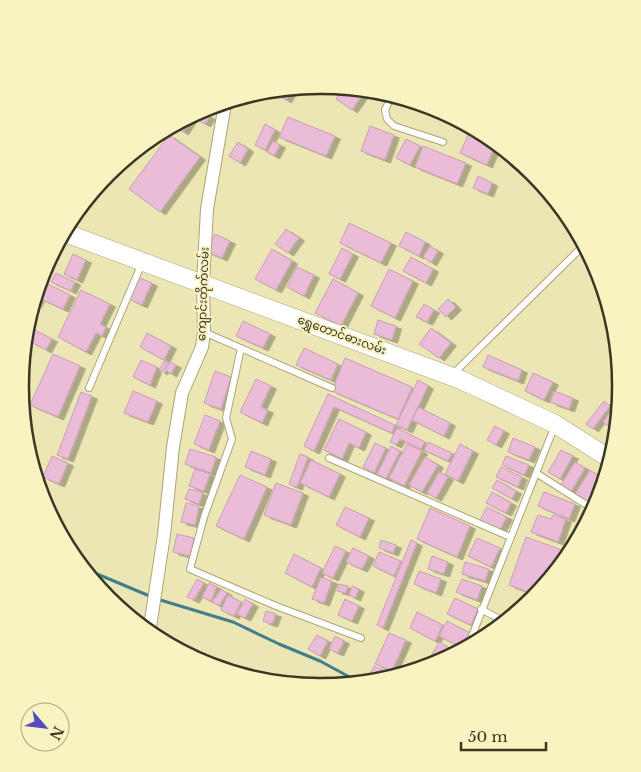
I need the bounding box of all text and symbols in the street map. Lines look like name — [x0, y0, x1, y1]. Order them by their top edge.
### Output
street label: ကျောင်းတိုက်လမ်း — [192, 247, 215, 341]
street label: ရွှေတောင်ဓားလမ်း — [295, 311, 389, 360]
north arrow — [20, 702, 70, 752]
scale bar — [461, 720, 546, 752]
text: N — [45, 723, 68, 743]
text: 50 m — [468, 727, 508, 746]

